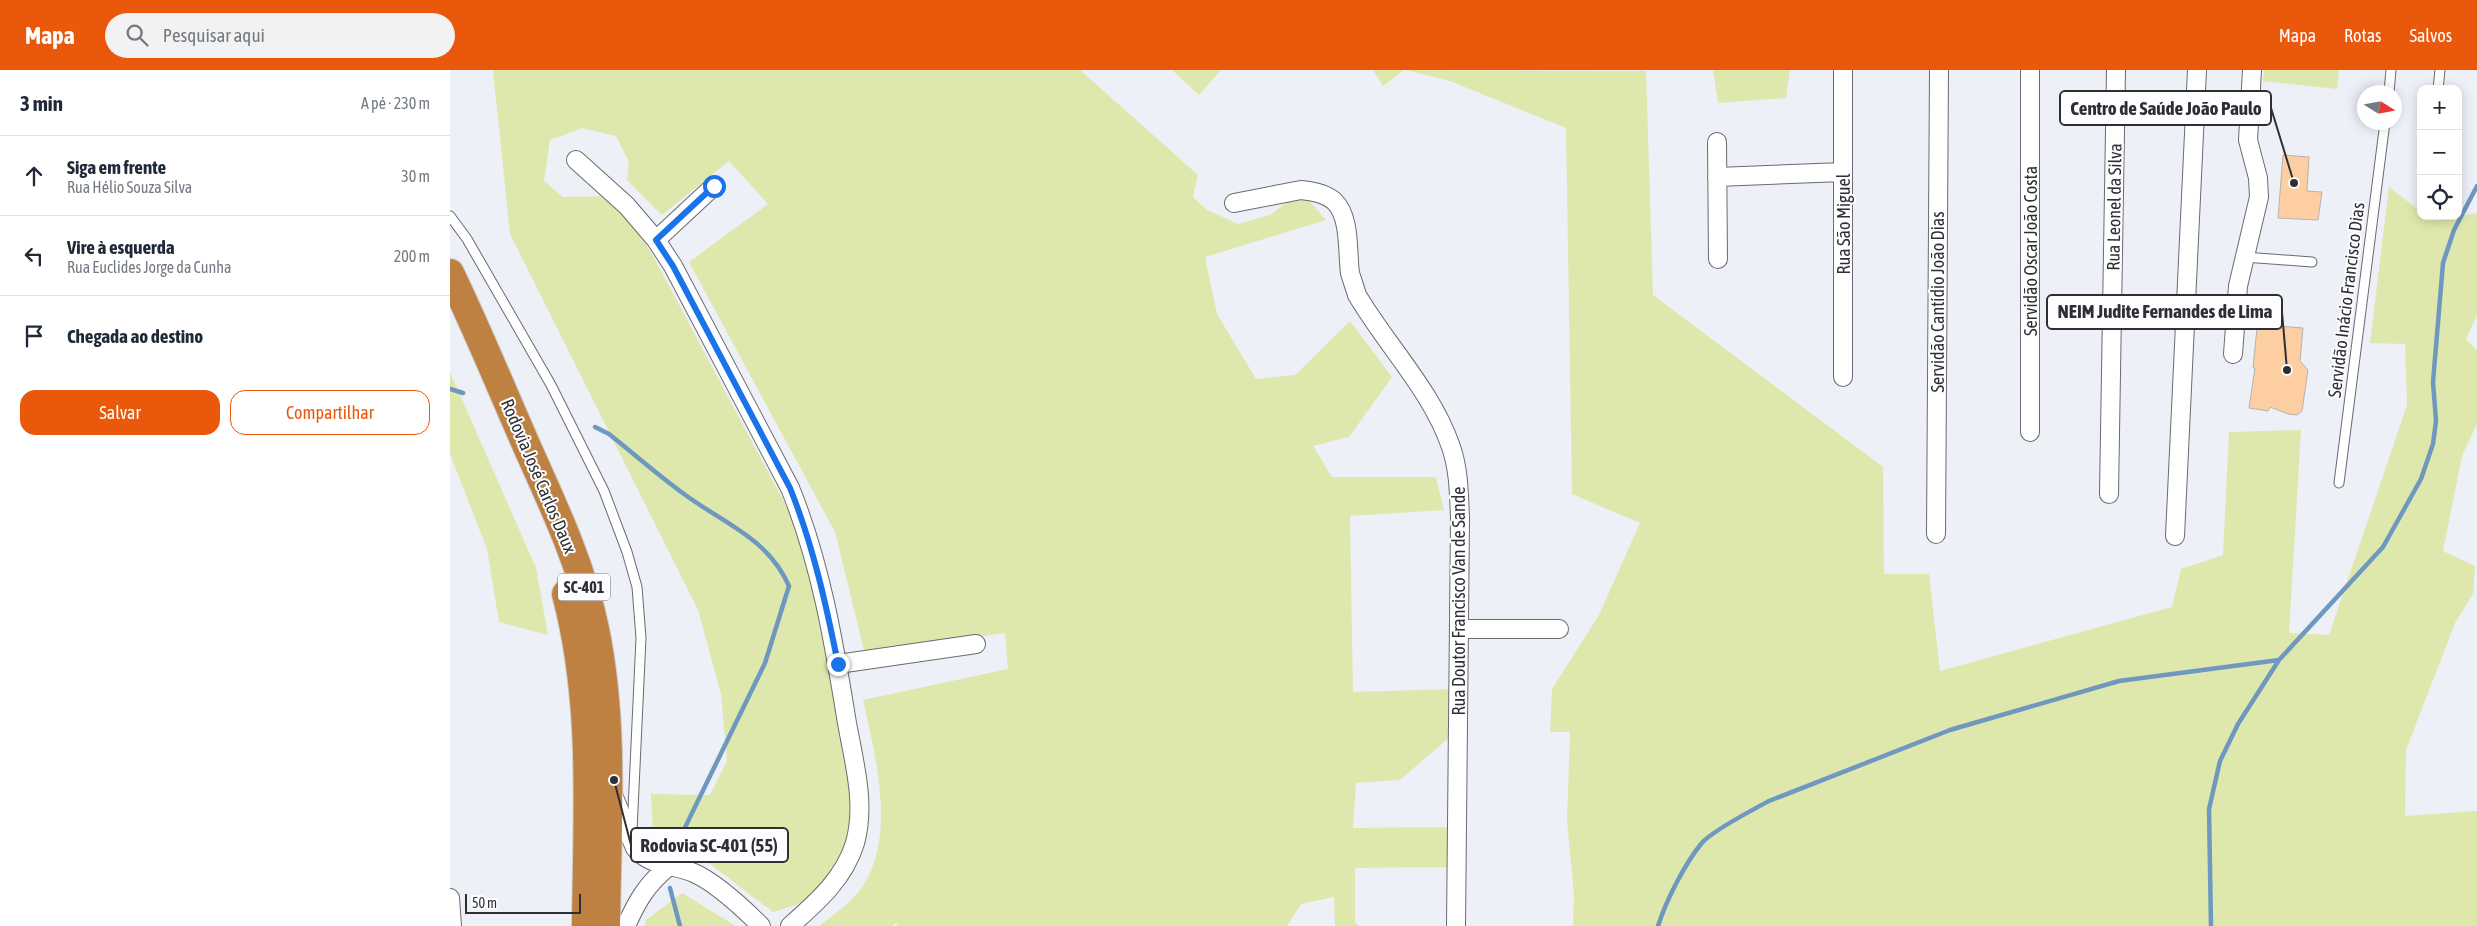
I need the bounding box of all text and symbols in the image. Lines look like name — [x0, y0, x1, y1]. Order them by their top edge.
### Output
search box — [105, 13, 455, 58]
icon: search — [123, 21, 151, 49]
text: Mapa — [25, 22, 75, 49]
text: Pesquisar aqui — [163, 24, 265, 46]
text: Mapa — [2279, 25, 2316, 46]
text: Rotas — [2344, 25, 2381, 46]
text: Salvos — [2409, 25, 2452, 46]
north arrow — [2357, 85, 2402, 130]
map controls — [2417, 85, 2462, 220]
button: + — [2417, 85, 2462, 130]
text: 3 min — [20, 91, 63, 115]
callout: Centro de Saúde João Paulo — [2060, 91, 2271, 125]
text: A pé · 230 m — [361, 94, 430, 112]
text: Centro de Saúde João Paulo — [2070, 97, 2262, 119]
button: − — [2417, 130, 2462, 175]
street label: Rua Leonel da Silva — [2102, 143, 2126, 271]
text: Siga em frente — [67, 156, 166, 178]
icon: ahead — [20, 162, 48, 190]
street label: Servidão Oscar João Costa — [2020, 166, 2041, 336]
text: 30 m — [401, 167, 430, 185]
street label: Rua São Miguel — [1833, 173, 1854, 274]
route start — [703, 175, 726, 198]
button: locate — [2417, 175, 2462, 220]
text: Rua Hélio Souza Silva — [67, 178, 192, 196]
street label: Servidão Inácio Francisco Dias — [2324, 201, 2368, 399]
street label: Servidão Cantídio João Dias — [1927, 211, 1948, 393]
text: Vire à esquerda — [67, 236, 175, 258]
icon: left — [20, 242, 48, 270]
text: 200 m — [394, 247, 430, 265]
text: Rua Euclides Jorge da Cunha — [67, 258, 231, 276]
callout: NEIM Judite Fernandes de Lima — [2047, 295, 2282, 329]
text: NEIM Judite Fernandes de Lima — [2058, 300, 2273, 322]
icon: arrive — [20, 322, 48, 350]
text: Chegada ao destino — [67, 325, 203, 347]
button: Salvar — [20, 390, 220, 435]
button: Compartilhar — [230, 390, 430, 435]
street label: Rodovia José Carlos Daux — [497, 396, 581, 556]
street label: Rua Doutor Francisco Van de Sande — [1448, 486, 1469, 716]
road number: SC-401 — [558, 574, 610, 600]
route end — [827, 653, 850, 676]
callout: Rodovia SC-401 (55) — [631, 828, 788, 862]
text: Rodovia SC-401 (55) — [640, 834, 778, 856]
scale bar — [465, 891, 581, 914]
text: 50 m — [472, 895, 497, 911]

